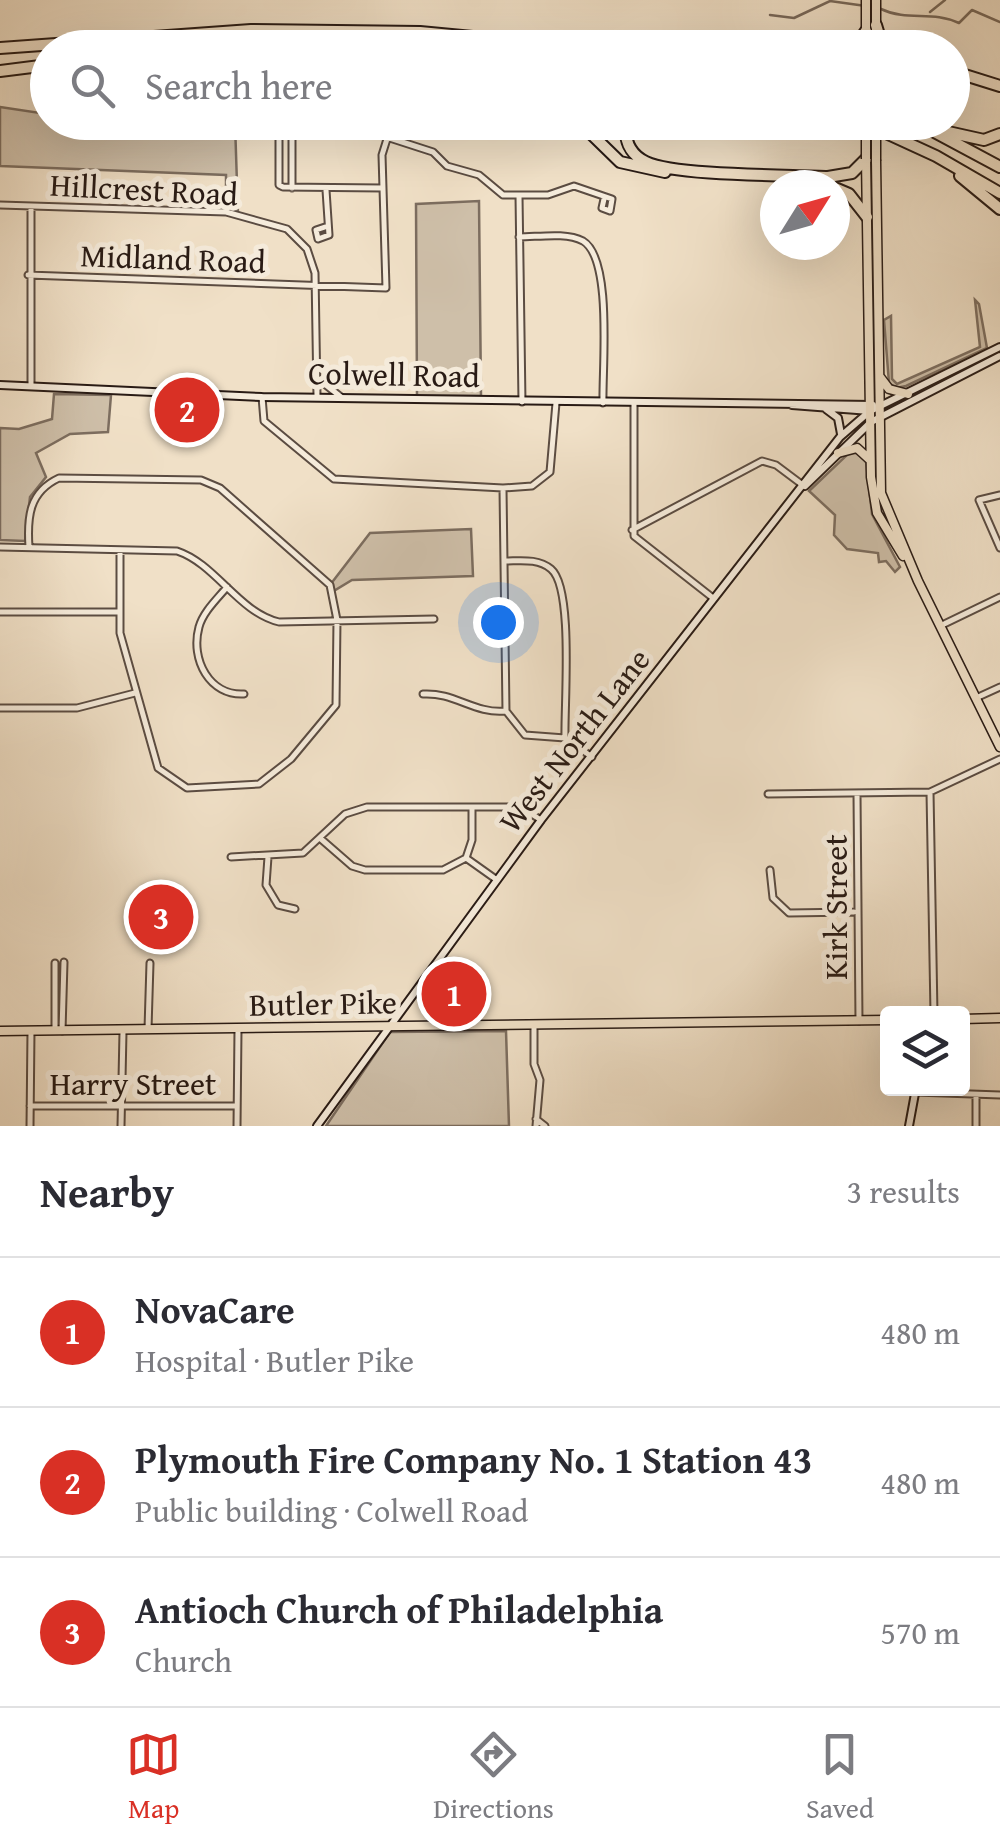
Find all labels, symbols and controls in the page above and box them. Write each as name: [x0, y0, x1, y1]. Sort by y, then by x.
search box: [30, 30, 970, 140]
text: Search here: [145, 57, 333, 113]
icon: search: [65, 58, 120, 113]
street label: Hillcrest Road: [49, 161, 239, 217]
north arrow: [760, 170, 850, 260]
street label: Midland Road: [80, 231, 266, 285]
street label: Colwell Road: [308, 349, 480, 399]
pin: 2: [154, 372, 220, 448]
your location: [473, 597, 524, 648]
street label: West North Lane: [487, 638, 661, 842]
street label: Kirk Street: [812, 834, 859, 980]
pin: 3: [128, 880, 194, 954]
pin: 1: [422, 956, 486, 1032]
street label: Butler Pike: [249, 978, 397, 1028]
map controls: [880, 1006, 970, 1096]
button: layers: [880, 1006, 970, 1096]
street label: Harry Street: [50, 1060, 216, 1107]
text: Nearby: [40, 1161, 174, 1222]
text: 3 results: [847, 1168, 960, 1215]
text: NovaCare: [135, 1281, 295, 1337]
text: 1: [64, 1309, 81, 1356]
text: 480 m: [881, 1309, 960, 1356]
text: Hospital · Butler Pike: [135, 1337, 414, 1384]
text: Plymouth Fire Company No. 1 Station 43: [135, 1431, 812, 1487]
text: 2: [64, 1459, 81, 1506]
text: 480 m: [881, 1459, 960, 1506]
text: Public building · Colwell Road: [135, 1487, 528, 1534]
text: Antioch Church of Philadelphia: [135, 1581, 663, 1637]
text: 3: [64, 1609, 81, 1656]
text: 570 m: [881, 1609, 960, 1656]
text: Church: [135, 1637, 232, 1684]
tab: Map: [126, 1727, 181, 1828]
tab: Directions: [433, 1727, 554, 1828]
tab: Saved: [806, 1727, 874, 1828]

